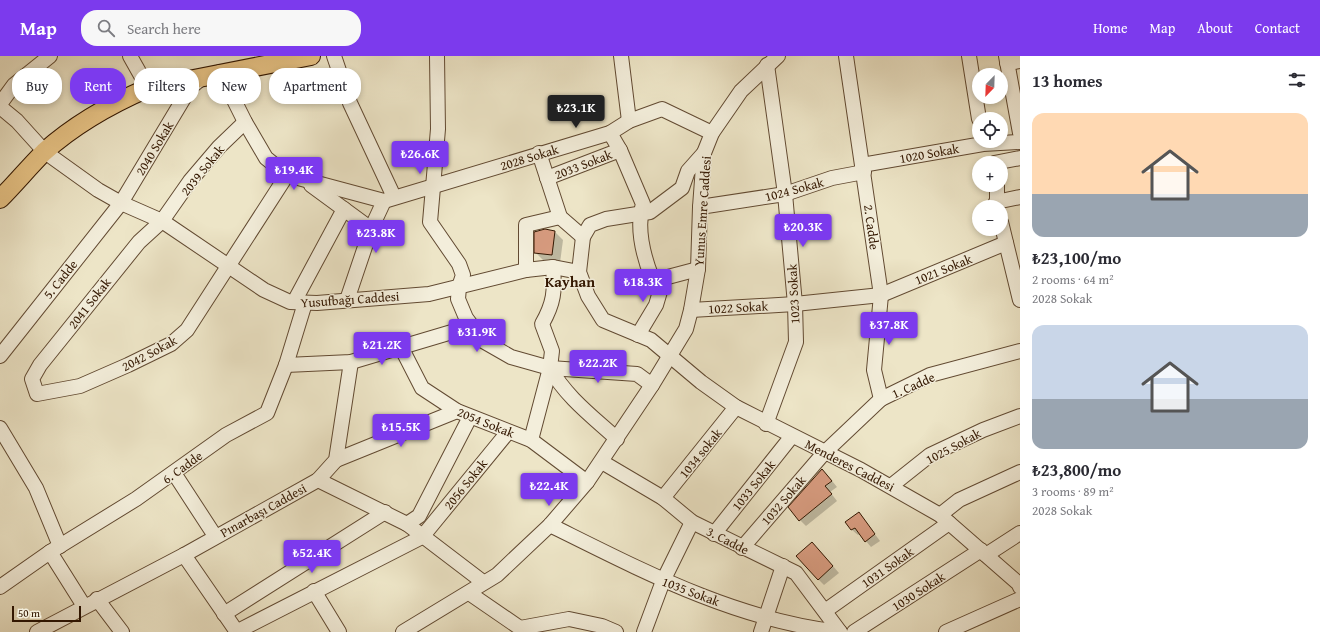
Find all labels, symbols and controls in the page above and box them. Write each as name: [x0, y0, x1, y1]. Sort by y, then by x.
search box: [81, 10, 361, 46]
text: Map: [20, 14, 57, 42]
icon: search: [95, 17, 117, 39]
text: Search here: [127, 18, 201, 39]
text: Home: [1093, 18, 1128, 38]
text: Map: [1150, 18, 1175, 38]
text: About: [1197, 18, 1233, 38]
text: Contact: [1255, 18, 1300, 38]
chip: Buy: [12, 68, 62, 104]
chip: Rent: [70, 68, 126, 104]
chip: Filters: [134, 68, 199, 104]
chip: New: [207, 68, 261, 104]
chip: Apartment: [269, 68, 361, 104]
north arrow: [972, 68, 1008, 104]
map controls: [972, 68, 1008, 236]
text: 13 homes: [1032, 68, 1103, 93]
icon: filters: [1286, 69, 1308, 91]
pin: ₺23.1K: [543, 95, 609, 129]
text: ₺23.1K: [557, 98, 595, 117]
button: locate: [972, 112, 1008, 148]
street label: 2040 Sokak: [131, 117, 178, 179]
street label: 2028 Sokak: [498, 139, 561, 175]
street label: 1020 Sokak: [898, 139, 961, 168]
icon: home: [1134, 139, 1206, 211]
street label: 2039 Sokak: [176, 141, 229, 200]
pin: ₺26.6K: [387, 141, 453, 175]
text: ₺26.6K: [401, 144, 439, 163]
street label: 2033 Sokak: [552, 145, 615, 184]
street label: Yunus Emre Caddesi: [689, 155, 716, 267]
button: +: [972, 156, 1008, 192]
pin: ₺19.4K: [261, 157, 327, 191]
text: ₺19.4K: [275, 160, 313, 179]
street label: 1024 Sokak: [763, 172, 826, 206]
button: −: [972, 200, 1008, 236]
street label: 2. Cadde: [859, 203, 884, 251]
pin: ₺20.3K: [770, 214, 836, 248]
text: ₺20.3K: [784, 217, 822, 236]
pin: ₺23.8K: [343, 220, 409, 254]
text: ₺23.8K: [357, 223, 395, 242]
text: ₺23,100/mo: [1032, 245, 1121, 270]
street label: 1021 Sokak: [912, 249, 975, 290]
street label: 5. Cadde: [39, 256, 82, 303]
street label: 1023 Sokak: [782, 263, 805, 325]
pin: ₺18.3K: [610, 269, 676, 303]
text: 2 rooms · 64 m²: [1032, 270, 1114, 289]
district label: Kayhan: [545, 271, 595, 292]
text: ₺18.3K: [624, 272, 662, 291]
street label: 2041 Sokak: [63, 273, 116, 333]
street label: Yusufbağı Caddesi: [300, 287, 400, 312]
text: 2028 Sokak: [1032, 289, 1092, 308]
street label: 1022 Sokak: [707, 296, 769, 319]
pin: ₺37.8K: [856, 312, 922, 346]
text: ₺37.8K: [870, 315, 908, 334]
pin: ₺31.9K: [444, 319, 510, 353]
text: ₺31.9K: [458, 322, 496, 341]
street label: 2042 Sokak: [118, 331, 181, 376]
pin: ₺21.2K: [349, 332, 415, 366]
text: ₺21.2K: [363, 335, 401, 354]
pin: ₺22.2K: [565, 350, 631, 384]
icon: home: [1134, 351, 1206, 423]
text: ₺22.2K: [579, 353, 617, 372]
street label: 1. Cadde: [889, 368, 938, 403]
street label: 2054 Sokak: [454, 402, 518, 443]
pin: ₺15.5K: [368, 414, 434, 448]
text: ₺15.5K: [382, 417, 420, 436]
street label: 1034 sokak: [674, 424, 727, 482]
street label: 1025 Sokak: [922, 424, 985, 469]
street label: Menderes Caddesi: [802, 435, 898, 496]
street label: 6. Cadde: [158, 446, 206, 488]
street label: 2056 Sokak: [439, 455, 492, 514]
street label: 1033 Sokak: [727, 456, 780, 515]
text: ₺23,800/mo: [1032, 457, 1121, 482]
street label: 1032 Sokak: [756, 471, 811, 529]
pin: ₺22.4K: [516, 473, 582, 507]
text: ₺22.4K: [530, 476, 568, 495]
street label: Pınarbaşı Caddesi: [217, 479, 310, 542]
text: 3 rooms · 89 m²: [1032, 482, 1114, 501]
text: 2028 Sokak: [1032, 501, 1092, 520]
street label: 3. Cadde: [703, 522, 752, 559]
pin: ₺52.4K: [279, 540, 345, 574]
street label: 1031 Sokak: [857, 542, 918, 592]
text: ₺52.4K: [293, 543, 331, 562]
street label: 1030 Sokak: [888, 567, 949, 616]
street label: 1035 Sokak: [659, 572, 723, 611]
scale bar: [12, 604, 81, 623]
text: 50 m: [18, 605, 40, 621]

